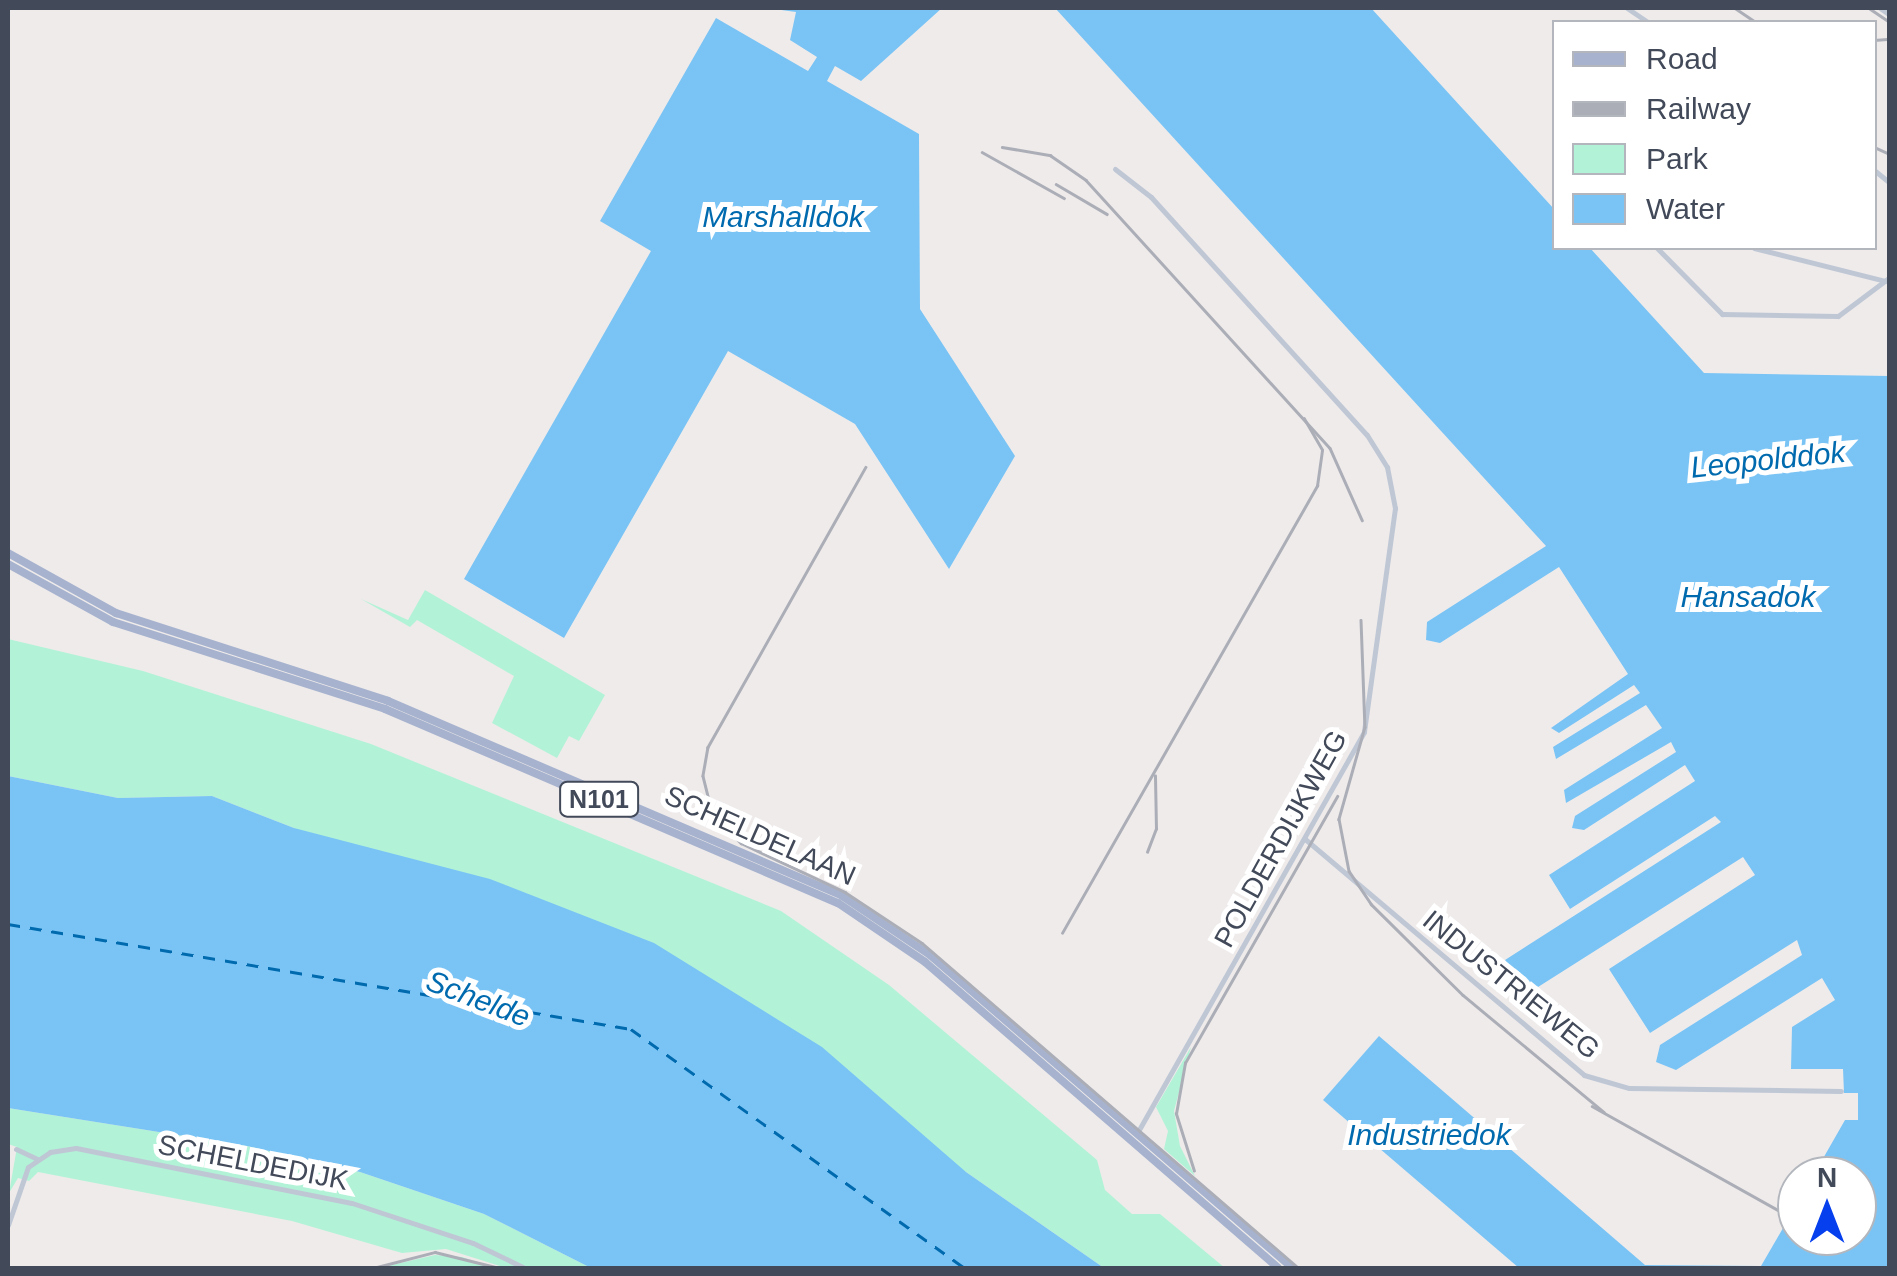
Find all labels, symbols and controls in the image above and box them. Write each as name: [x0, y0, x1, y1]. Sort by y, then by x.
legend: [1552, 20, 1877, 250]
text: Road: [1646, 42, 1718, 75]
text: Railway: [1646, 92, 1751, 125]
text: Park: [1646, 142, 1708, 175]
text: Water: [1646, 192, 1725, 225]
water label: Marshalldok: [702, 199, 864, 235]
water label: Leopolddok: [1689, 434, 1847, 486]
water label: Hansadok: [1680, 579, 1816, 615]
street label: POLDERDIJKWEG: [1207, 725, 1355, 953]
road number: N101: [559, 779, 639, 819]
street label: SCHELDELAAN: [659, 779, 861, 893]
street label: INDUSTRIEWEG: [1416, 903, 1606, 1067]
water label: Schelde: [421, 963, 535, 1035]
water label: Industriedok: [1347, 1117, 1511, 1153]
street label: SCHELDEDIJK: [155, 1128, 351, 1198]
north arrow: [1777, 1156, 1877, 1256]
text: N: [1817, 1162, 1837, 1193]

